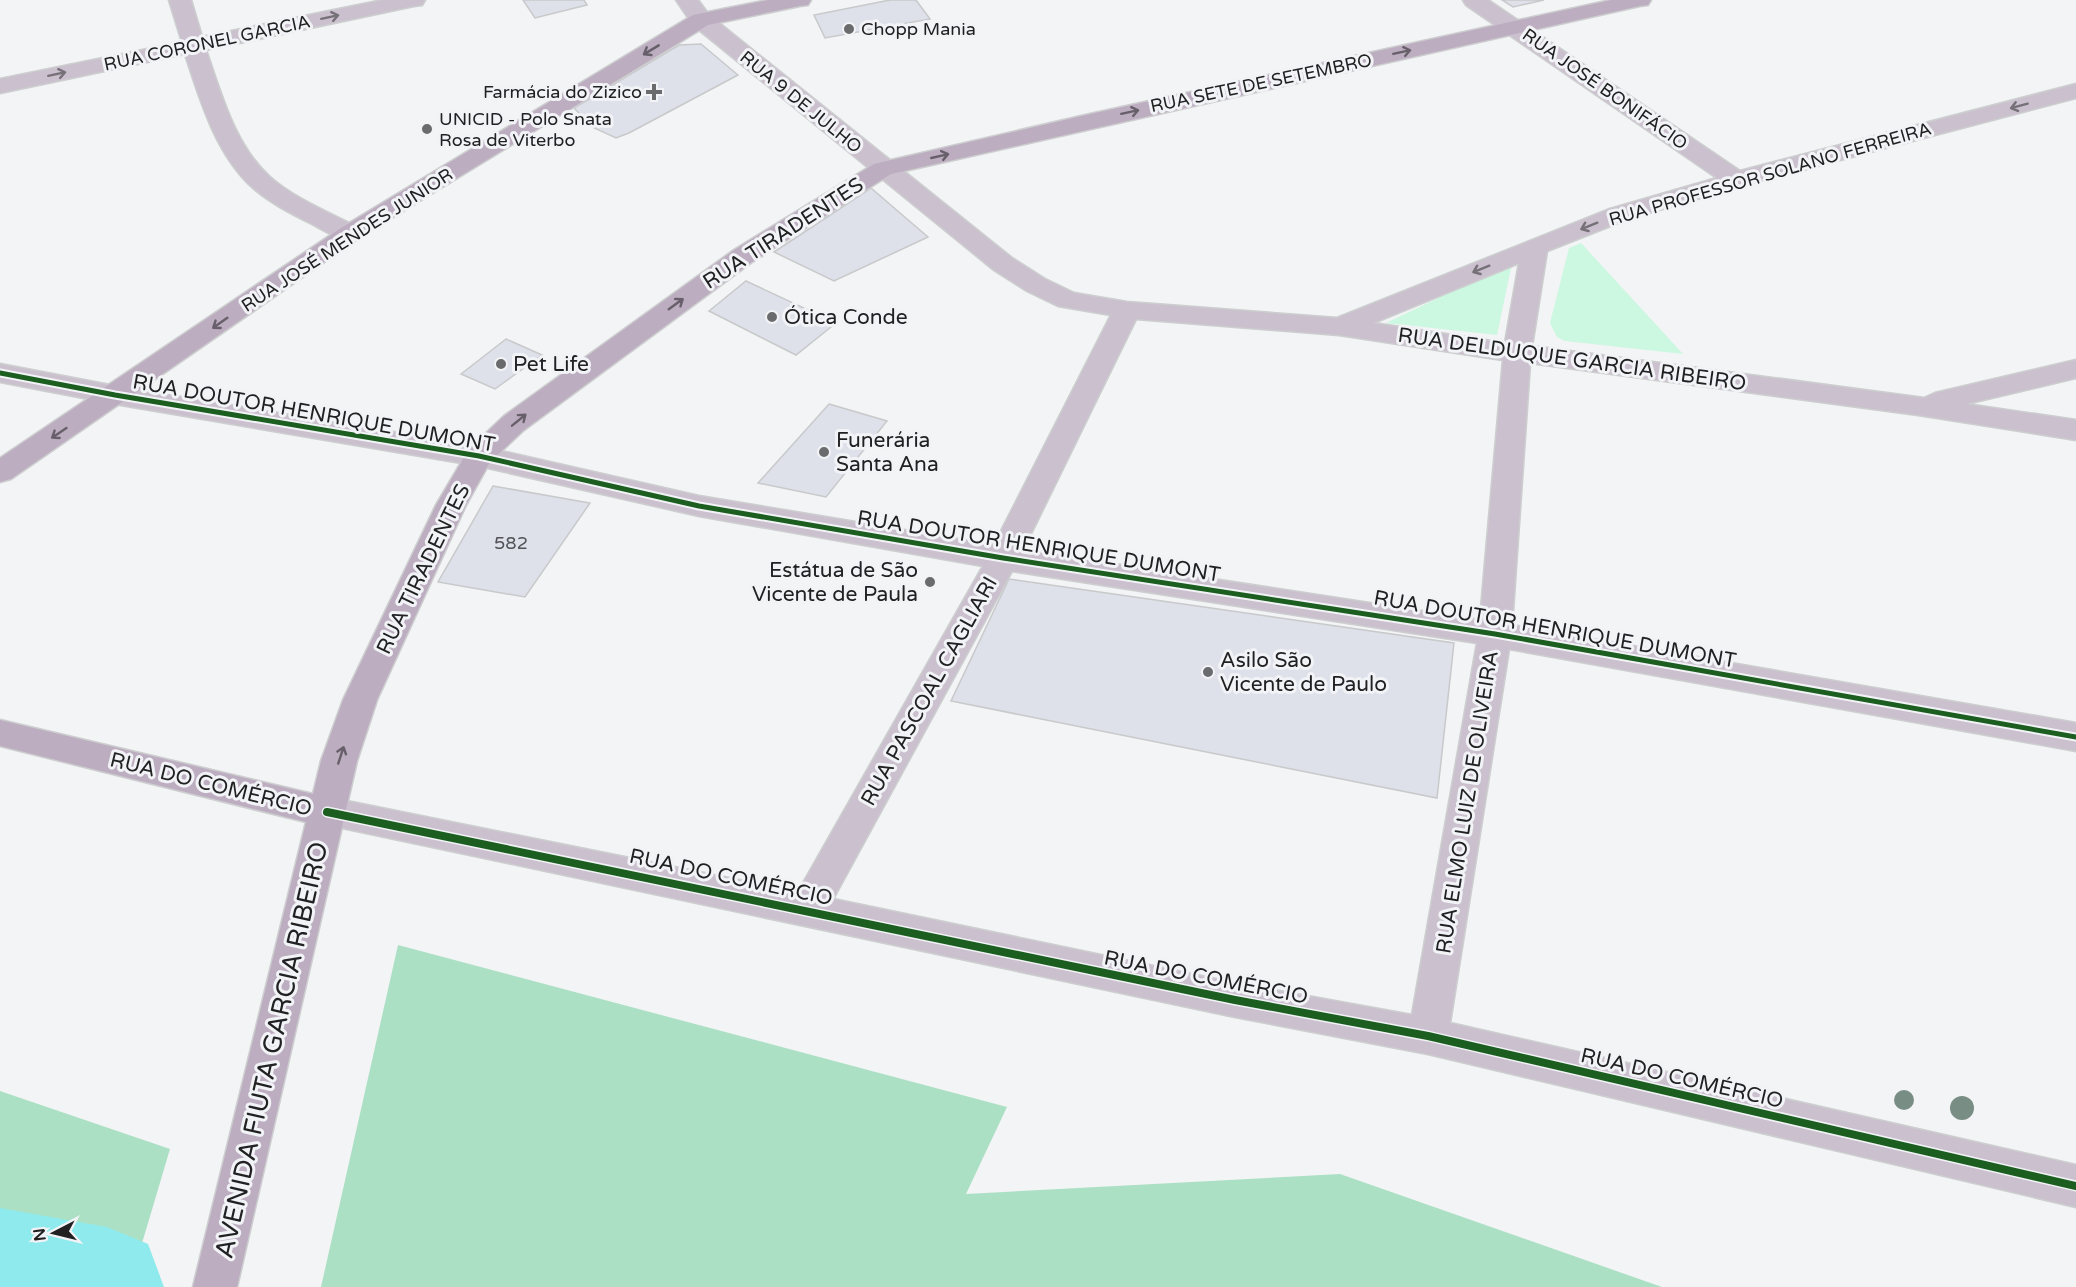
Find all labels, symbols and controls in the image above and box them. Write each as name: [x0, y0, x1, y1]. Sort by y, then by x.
street label: RUA CORONEL GARCIA: [102, 10, 312, 76]
one-way arrow: [320, 11, 340, 22]
place label: Chopp Mania: [861, 18, 976, 40]
marker: Chopp Mania: [842, 22, 856, 36]
street label: RUA JOSÉ BONIFÁCIO: [1518, 24, 1692, 154]
one-way arrow: [643, 45, 660, 57]
street label: RUA 9 DE JULHO: [736, 46, 866, 158]
one-way arrow: [1392, 46, 1412, 57]
street label: RUA SETE DE SETEMBRO: [1148, 49, 1374, 117]
one-way arrow: [47, 68, 67, 79]
place label: Farmácia do Zizico: [483, 81, 642, 103]
marker: Farmácia do Zizico: [647, 85, 661, 99]
one-way arrow: [2010, 101, 2029, 112]
one-way arrow: [1120, 106, 1139, 117]
place label: UNICID - Polo Snata Rosa de Viterbo: [439, 108, 612, 151]
street label: RUA PROFESSOR SOLANO FERREIRA: [1606, 117, 1934, 231]
marker: UNICID - Polo Snata Rosa de Viterbo: [420, 122, 434, 136]
one-way arrow: [930, 150, 949, 161]
street label: RUA JOSÉ MENDES JUNIOR: [237, 163, 457, 317]
street label: RUA TIRADENTES: [698, 172, 868, 295]
one-way arrow: [1580, 221, 1599, 232]
one-way arrow: [1472, 264, 1491, 275]
one-way arrow: [667, 298, 683, 311]
place label: Ótica Conde: [784, 305, 908, 330]
marker: Ótica Conde: [765, 310, 779, 324]
one-way arrow: [213, 317, 229, 329]
street label: RUA DELDUQUE GARCIA RIBEIRO: [1396, 323, 1748, 396]
place label: Pet Life: [513, 352, 589, 377]
marker: Pet Life: [494, 357, 508, 371]
street label: RUA DOUTOR HENRIQUE DUMONT: [131, 369, 497, 458]
one-way arrow: [511, 413, 527, 426]
one-way arrow: [51, 427, 68, 439]
place label: Funerária Santa Ana: [836, 428, 939, 477]
marker: Funerária Santa Ana: [817, 445, 831, 459]
street label: RUA TIRADENTES: [371, 480, 476, 658]
street label: RUA DOUTOR HENRIQUE DUMONT: [855, 505, 1223, 588]
house number: 582: [494, 532, 528, 554]
place label: Estátua de São Vicente de Paula: [752, 558, 918, 607]
street label: RUA PASCOAL CAGLIARI: [856, 572, 1003, 810]
marker: Estátua de São Vicente de Paula: [923, 575, 937, 589]
street label: RUA DOUTOR HENRIQUE DUMONT: [1372, 585, 1738, 674]
place label: Asilo São Vicente de Paulo: [1220, 648, 1387, 697]
street label: RUA ELMO LUIZ DE OLIVEIRA: [1431, 649, 1504, 955]
marker: Asilo São Vicente de Paulo: [1201, 665, 1215, 679]
one-way arrow: [336, 746, 347, 765]
street label: RUA DO COMÉRCIO: [107, 747, 315, 822]
street label: AVENIDA FIUTA GARCIA RIBEIRO: [208, 839, 335, 1261]
street label: RUA DO COMÉRCIO: [627, 844, 835, 911]
street label: RUA DO COMÉRCIO: [1102, 945, 1310, 1010]
street label: RUA DO COMÉRCIO: [1578, 1043, 1786, 1114]
north arrow: [24, 1203, 84, 1263]
text: N: [29, 1227, 51, 1242]

